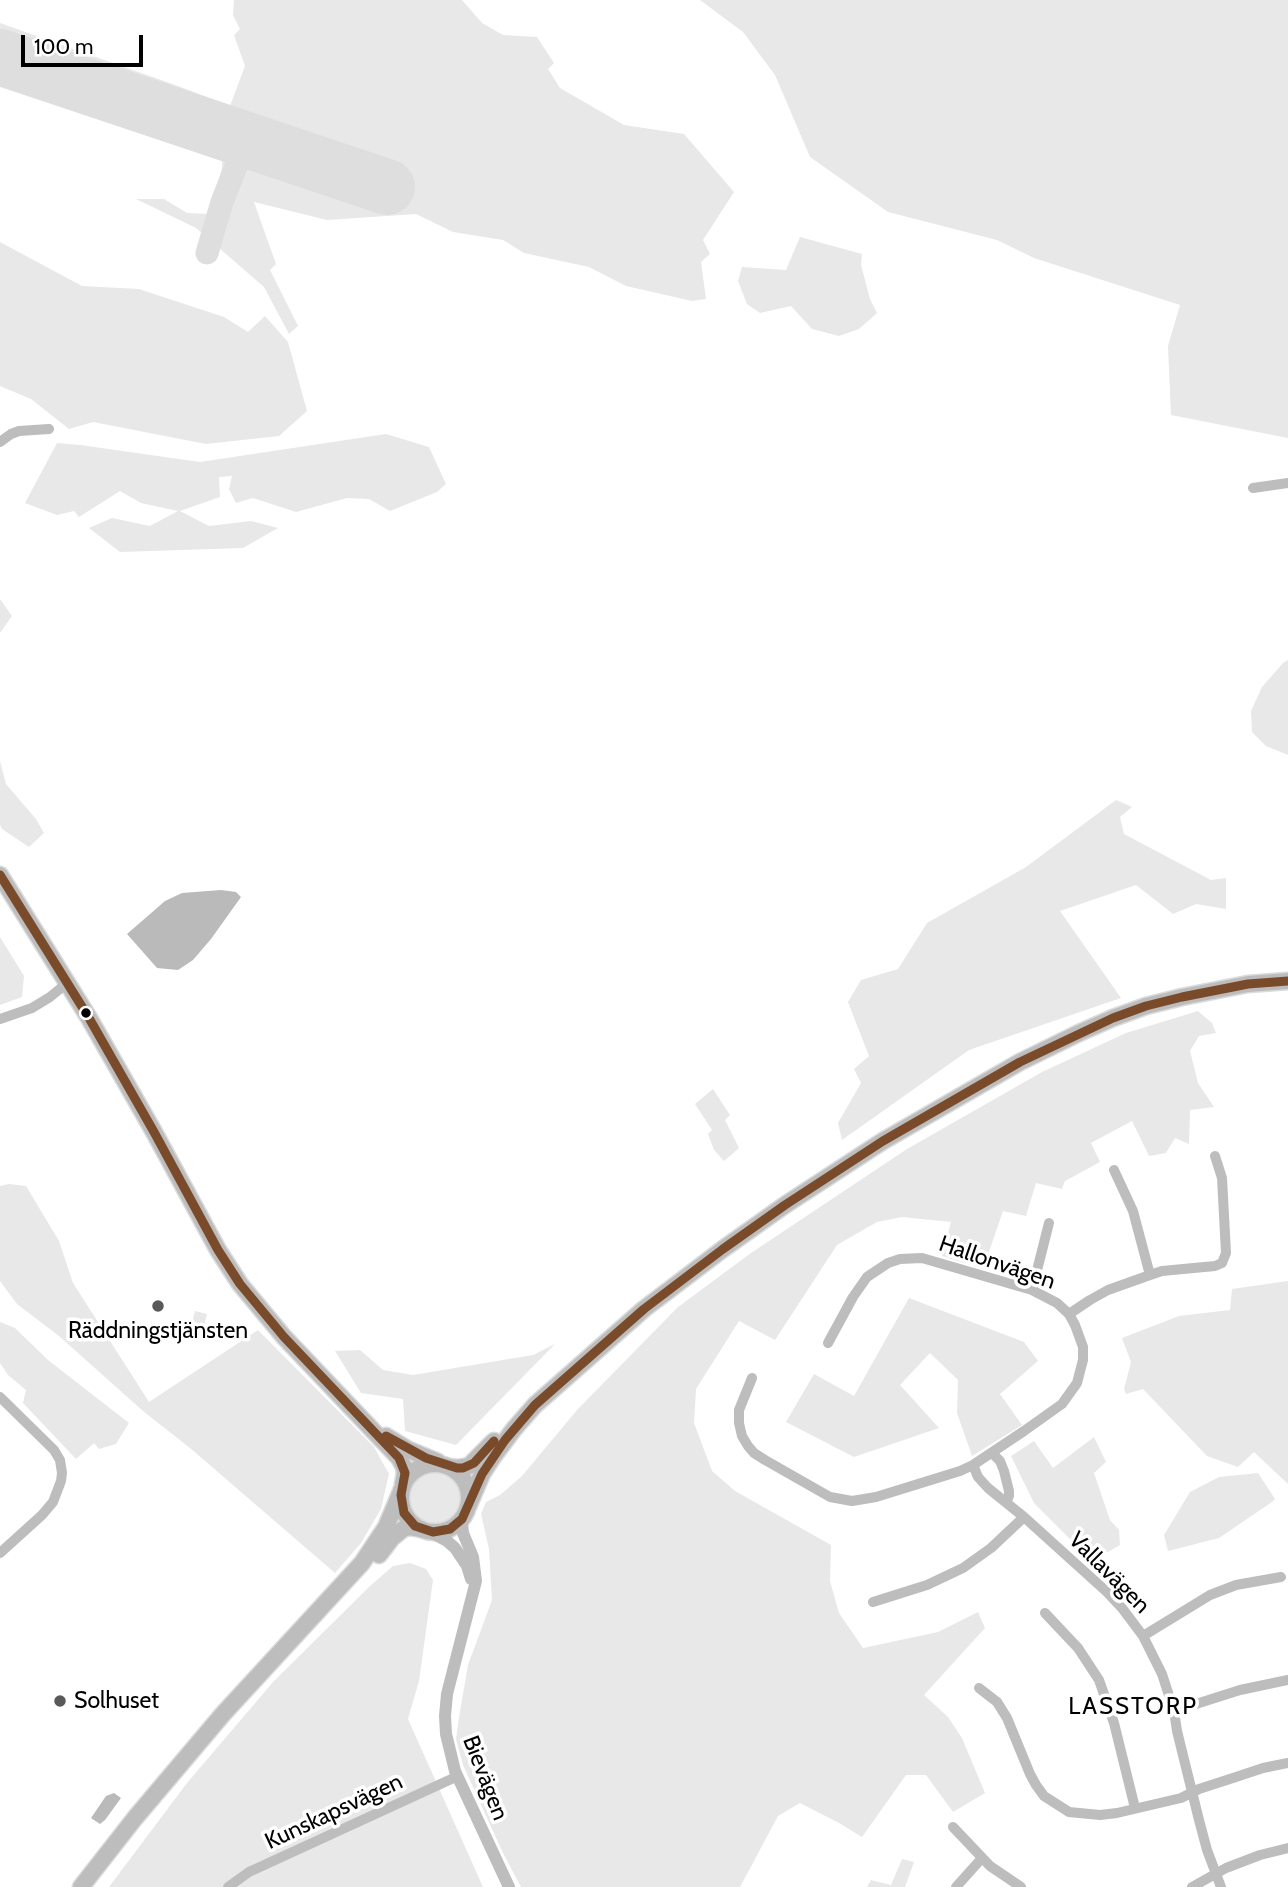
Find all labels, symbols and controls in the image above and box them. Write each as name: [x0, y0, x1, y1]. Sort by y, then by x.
scale bar: [24, 21, 147, 65]
text: 100 m: [34, 34, 93, 59]
unlabelled marker: [79, 1006, 93, 1020]
street label: Hallonvägen: [935, 1230, 1059, 1296]
marker: Räddningstjänsten: [150, 1298, 166, 1314]
place label: Räddningstjänsten: [68, 1317, 248, 1345]
street label: Vallavägen: [1062, 1526, 1156, 1620]
place label: Solhuset: [74, 1687, 159, 1715]
marker: Solhuset: [52, 1693, 68, 1709]
district label: LASSTORP: [1069, 1693, 1197, 1721]
street label: Bievägen: [456, 1732, 514, 1824]
street label: Kunskapsvägen: [261, 1768, 407, 1856]

